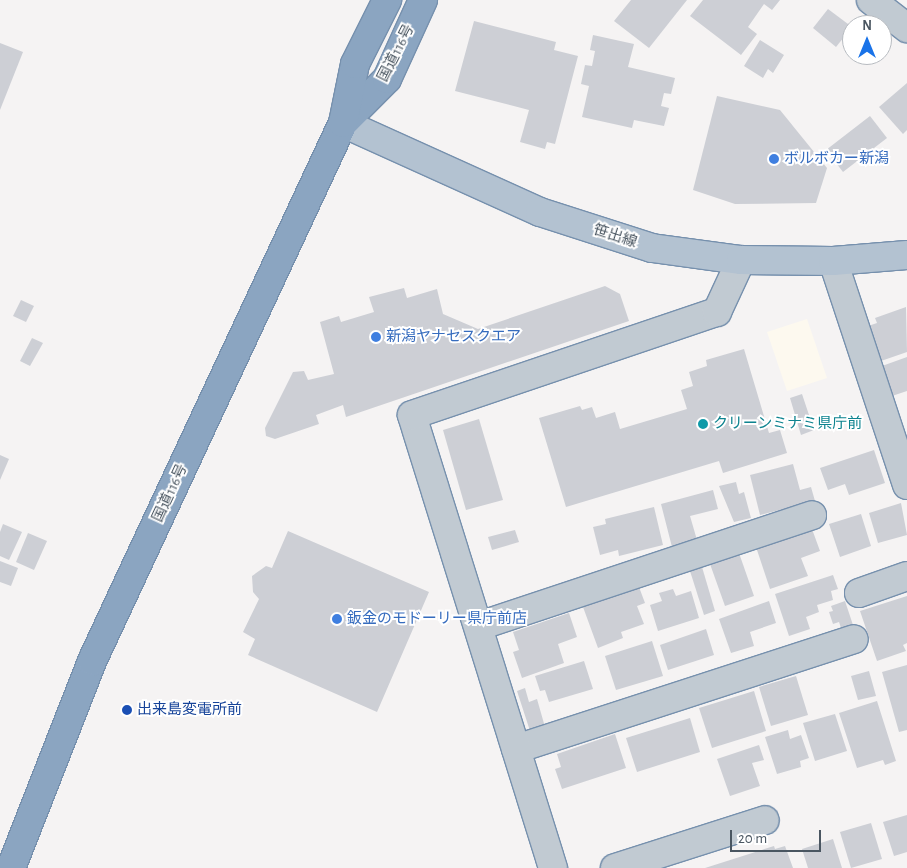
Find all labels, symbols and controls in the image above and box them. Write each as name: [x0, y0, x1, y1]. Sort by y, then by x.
north arrow: [842, 15, 892, 65]
text: N: [862, 19, 872, 33]
street label: 国道116号: [374, 21, 418, 85]
place label: ボルボカー新潟: [784, 150, 889, 168]
marker: ボルボカー新潟: [768, 153, 780, 165]
street label: 笹出線: [591, 220, 639, 252]
place label: 新潟ヤナセスクエア: [386, 328, 521, 346]
marker: 新潟ヤナセスクエア: [370, 331, 382, 343]
place label: クリーンミナミ県庁前: [713, 415, 863, 433]
marker: クリーンミナミ県庁前: [697, 418, 709, 430]
street label: 国道116号: [149, 461, 191, 525]
place label: 鈑金のモドーリー県庁前店: [347, 610, 527, 628]
marker: 鈑金のモドーリー県庁前店: [331, 613, 343, 625]
place label: 出来島変電所前: [137, 701, 242, 719]
marker: 出来島変電所前: [121, 704, 133, 716]
scale bar: [732, 820, 823, 852]
text: 20 m: [738, 831, 767, 846]

